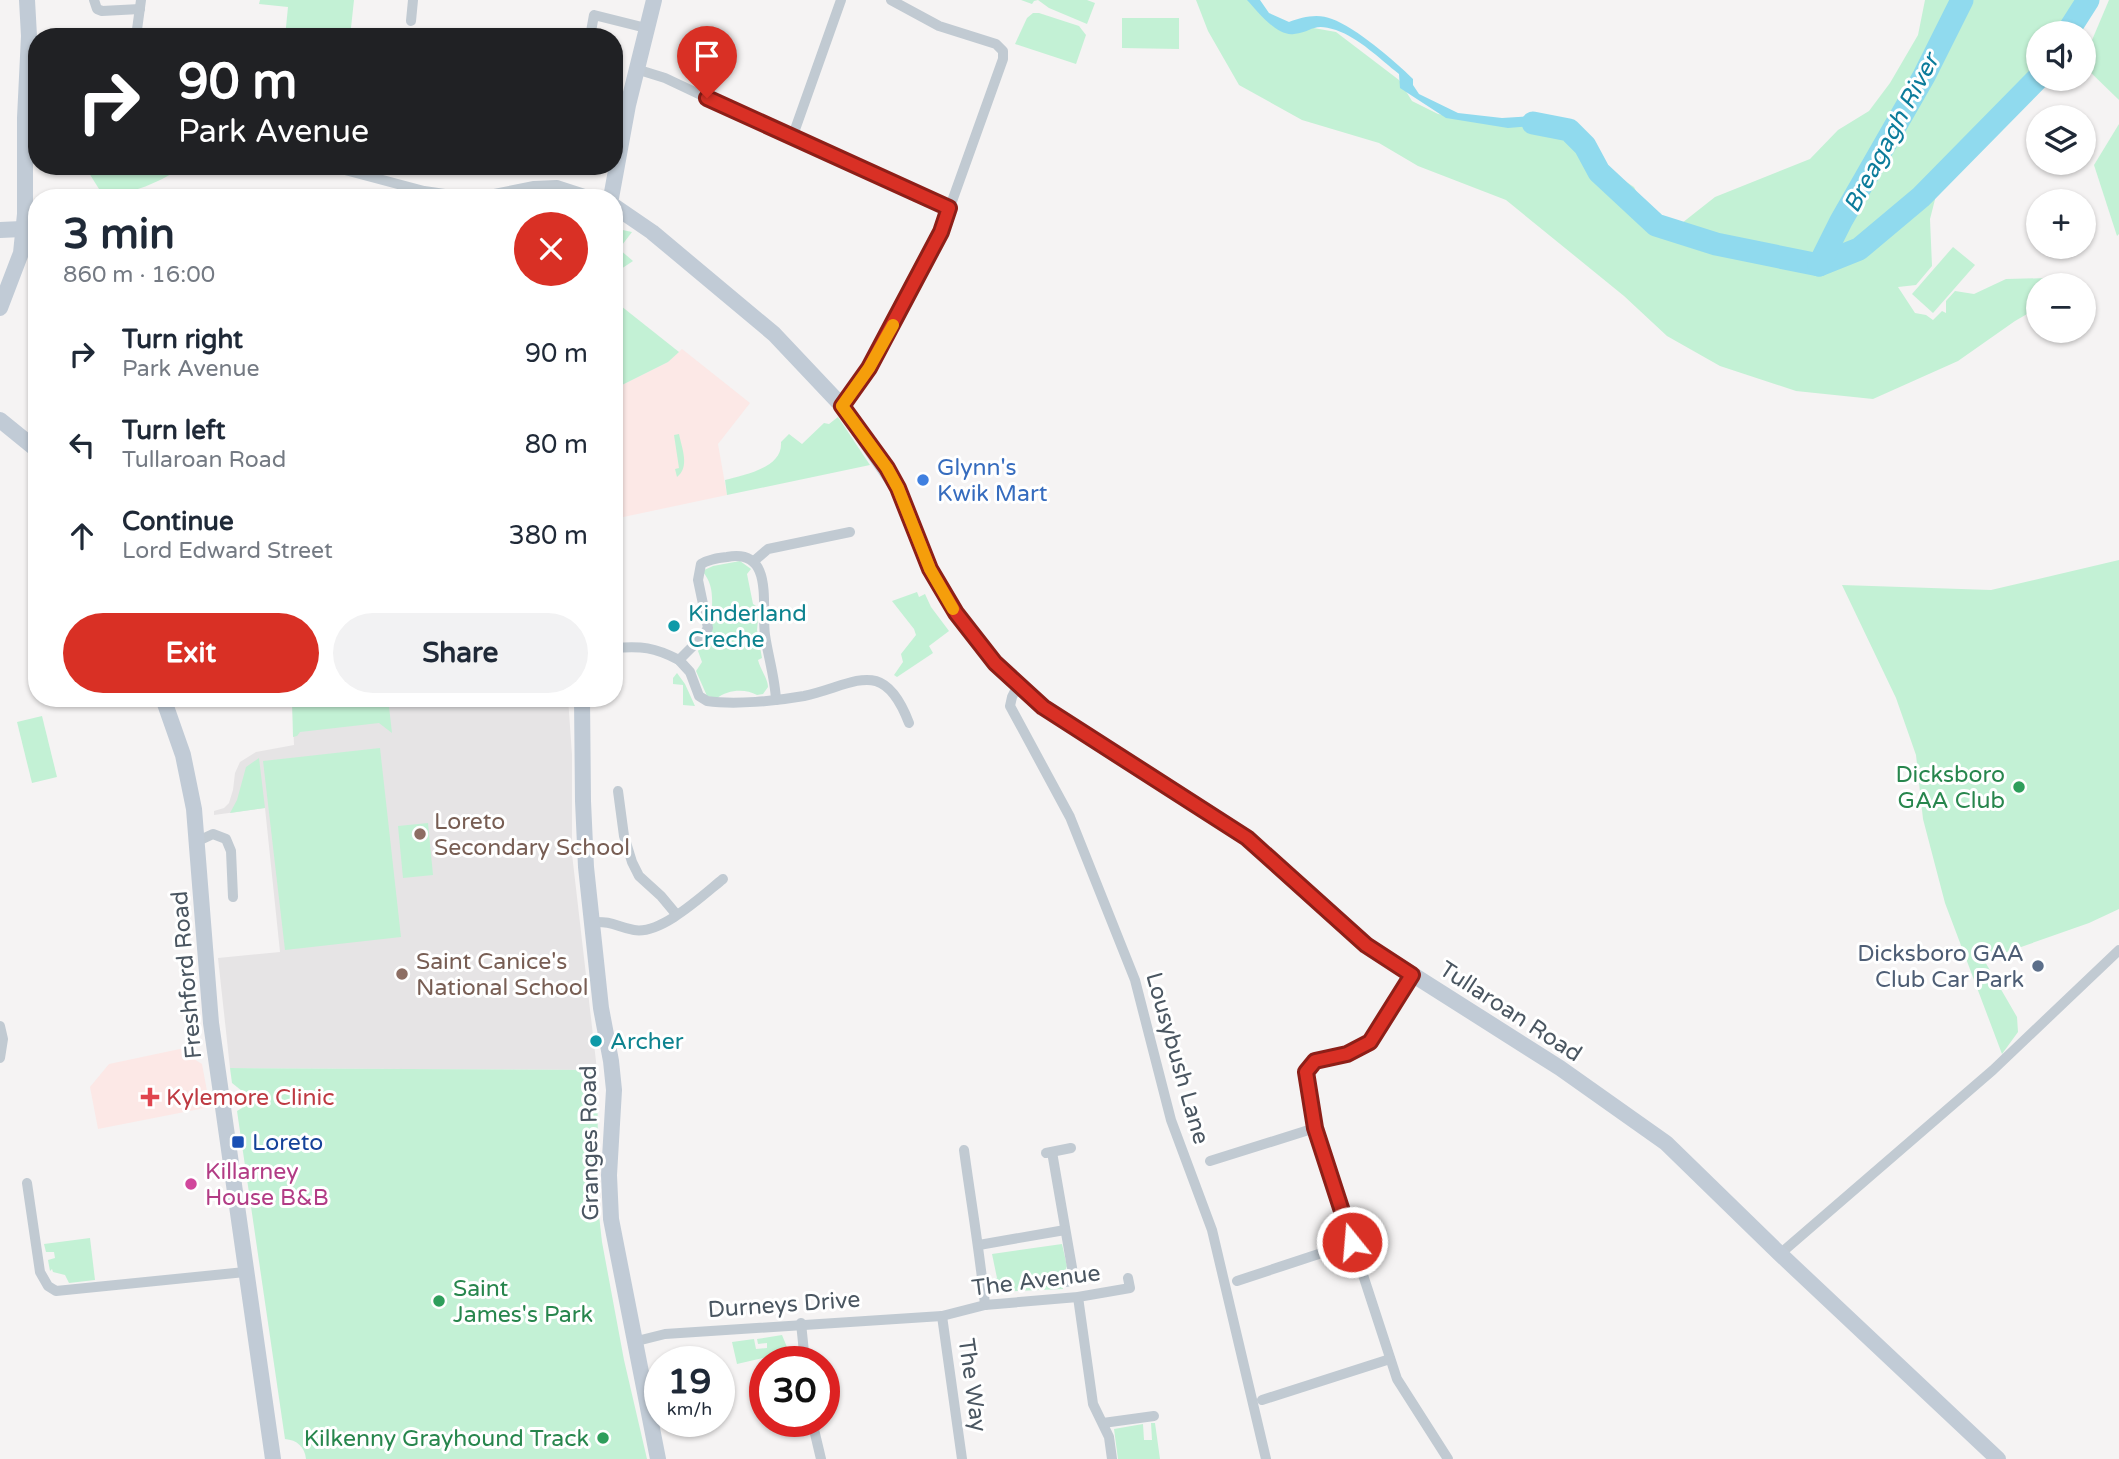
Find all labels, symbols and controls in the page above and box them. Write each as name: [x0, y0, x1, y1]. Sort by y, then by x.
map controls: [2026, 21, 2096, 343]
button: sound: [2026, 21, 2096, 91]
pin: [677, 26, 737, 98]
icon: arrive: [688, 37, 726, 75]
water label: Breagagh River: [1837, 47, 1947, 217]
text: 90 m: [178, 53, 297, 112]
icon: right: [63, 56, 154, 147]
button: layers: [2026, 105, 2096, 175]
text: Park Avenue: [178, 113, 369, 151]
button: +: [2026, 189, 2096, 259]
text: 3 min: [63, 209, 175, 260]
button: close: [514, 212, 588, 286]
text: 860 m · 16:00: [63, 261, 215, 289]
button: −: [2026, 273, 2096, 343]
text: Turn right: [122, 324, 243, 355]
icon: right: [63, 335, 101, 373]
text: 90 m: [525, 338, 588, 369]
text: Park Avenue: [122, 355, 259, 383]
text: Turn left: [122, 415, 225, 446]
icon: left: [63, 426, 101, 464]
text: 80 m: [525, 429, 588, 460]
text: Tullaroan Road: [122, 446, 286, 474]
place label: Glynn's Kwik Mart: [937, 454, 1048, 508]
marker: Glynn's Kwik Mart: [915, 472, 931, 488]
text: Continue: [122, 506, 234, 537]
icon: ahead: [63, 517, 101, 555]
text: 380 m: [508, 520, 588, 551]
text: Lord Edward Street: [122, 537, 333, 565]
place label: Kinderland Creche: [688, 600, 807, 654]
button: Exit: [63, 613, 319, 693]
button: Share: [333, 613, 588, 693]
marker: Kinderland Creche: [666, 618, 682, 634]
place label: Dicksboro GAA Club: [1896, 761, 2005, 815]
marker: Dicksboro GAA Club: [2011, 779, 2027, 795]
place label: Loreto Secondary School: [434, 808, 630, 862]
marker: Loreto Secondary School: [412, 826, 428, 842]
street label: Freshford Road: [166, 890, 208, 1060]
place label: Dicksboro GAA Club Car Park: [1857, 940, 2024, 994]
place label: Saint Canice's National School: [416, 948, 588, 1002]
street label: Tullaroan Road: [1434, 955, 1587, 1068]
marker: Dicksboro GAA Club Car Park: [2030, 958, 2046, 974]
marker: Saint Canice's National School: [394, 966, 410, 982]
street label: Lousybush Lane: [1139, 969, 1215, 1147]
place label: Archer: [610, 1028, 684, 1056]
marker: Archer: [588, 1033, 604, 1049]
street label: Granges Road: [575, 1065, 605, 1221]
place label: Kylemore Clinic: [166, 1084, 335, 1112]
marker: Kylemore Clinic: [140, 1087, 160, 1107]
place label: Loreto: [252, 1129, 323, 1157]
marker: Loreto: [230, 1134, 246, 1150]
place label: Killarney House B&B: [205, 1158, 329, 1212]
marker: Killarney House B&B: [183, 1176, 199, 1192]
position arrow: [1315, 1205, 1389, 1279]
street label: The Avenue: [970, 1259, 1102, 1303]
place label: Saint James's Park: [453, 1275, 593, 1329]
street label: Durneys Drive: [707, 1286, 861, 1324]
marker: Saint James's Park: [431, 1293, 447, 1309]
street label: The Way: [952, 1337, 992, 1434]
speed limit sign: 30: [749, 1346, 840, 1437]
text: 19: [668, 1361, 711, 1403]
text: km/h: [667, 1398, 712, 1420]
place label: Kilkenny Grayhound Track: [304, 1425, 589, 1453]
marker: Kilkenny Grayhound Track: [595, 1430, 611, 1446]

